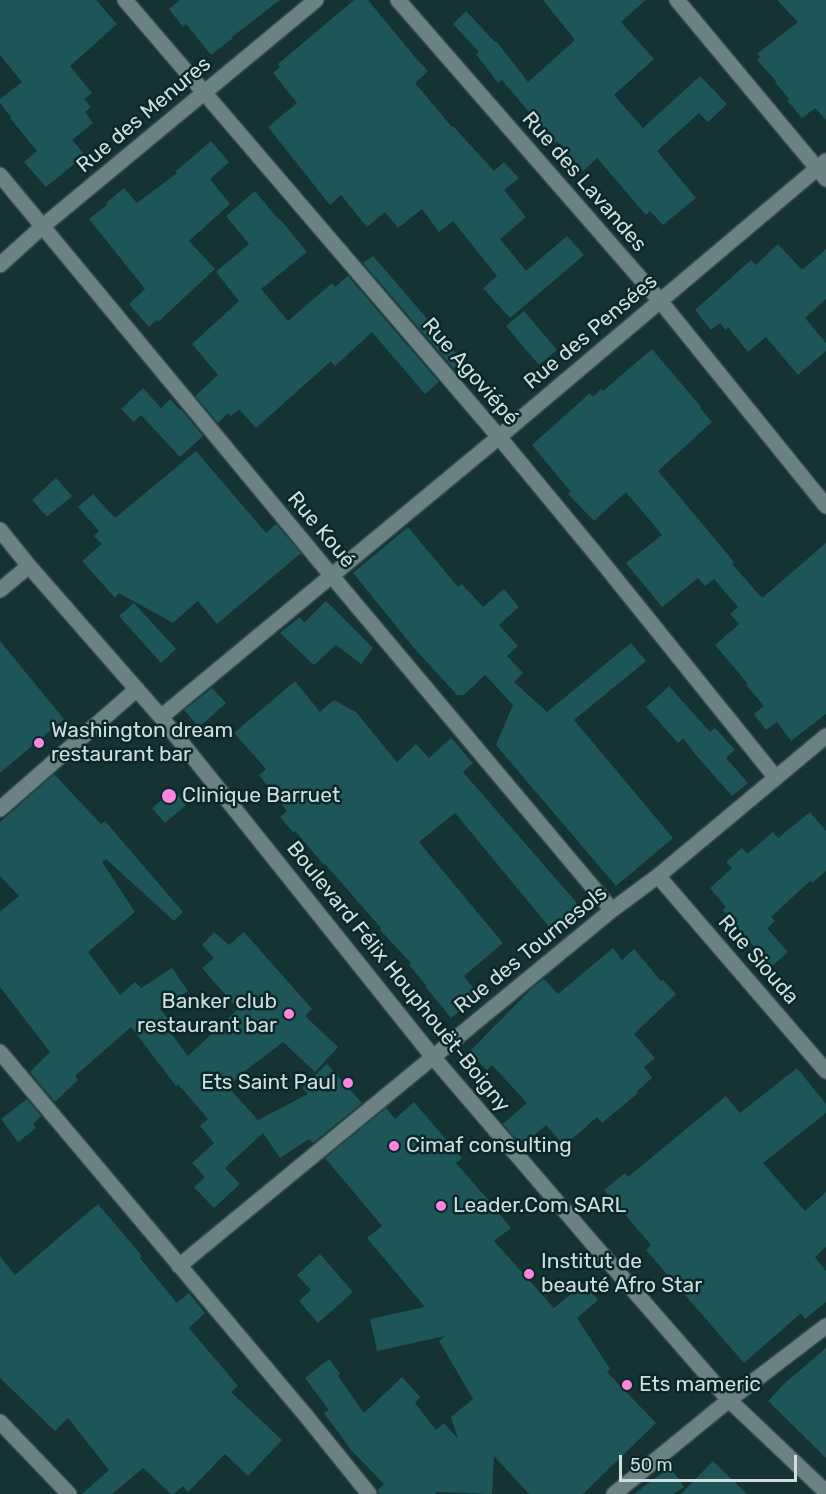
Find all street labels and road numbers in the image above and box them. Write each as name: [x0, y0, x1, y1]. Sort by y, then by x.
street label: Rue des Menures: [72, 52, 216, 178]
street label: Rue des Lavandes: [516, 107, 652, 257]
street label: Rue des Pensées: [519, 269, 663, 395]
street label: Rue Agoviépé: [416, 313, 524, 431]
street label: Rue Koué: [282, 487, 360, 573]
street label: Boulevard Félix Houphouët-Boigny: [281, 837, 515, 1117]
street label: Rue des Tournesols: [450, 881, 612, 1019]
street label: Rue Siouda: [712, 910, 804, 1010]

